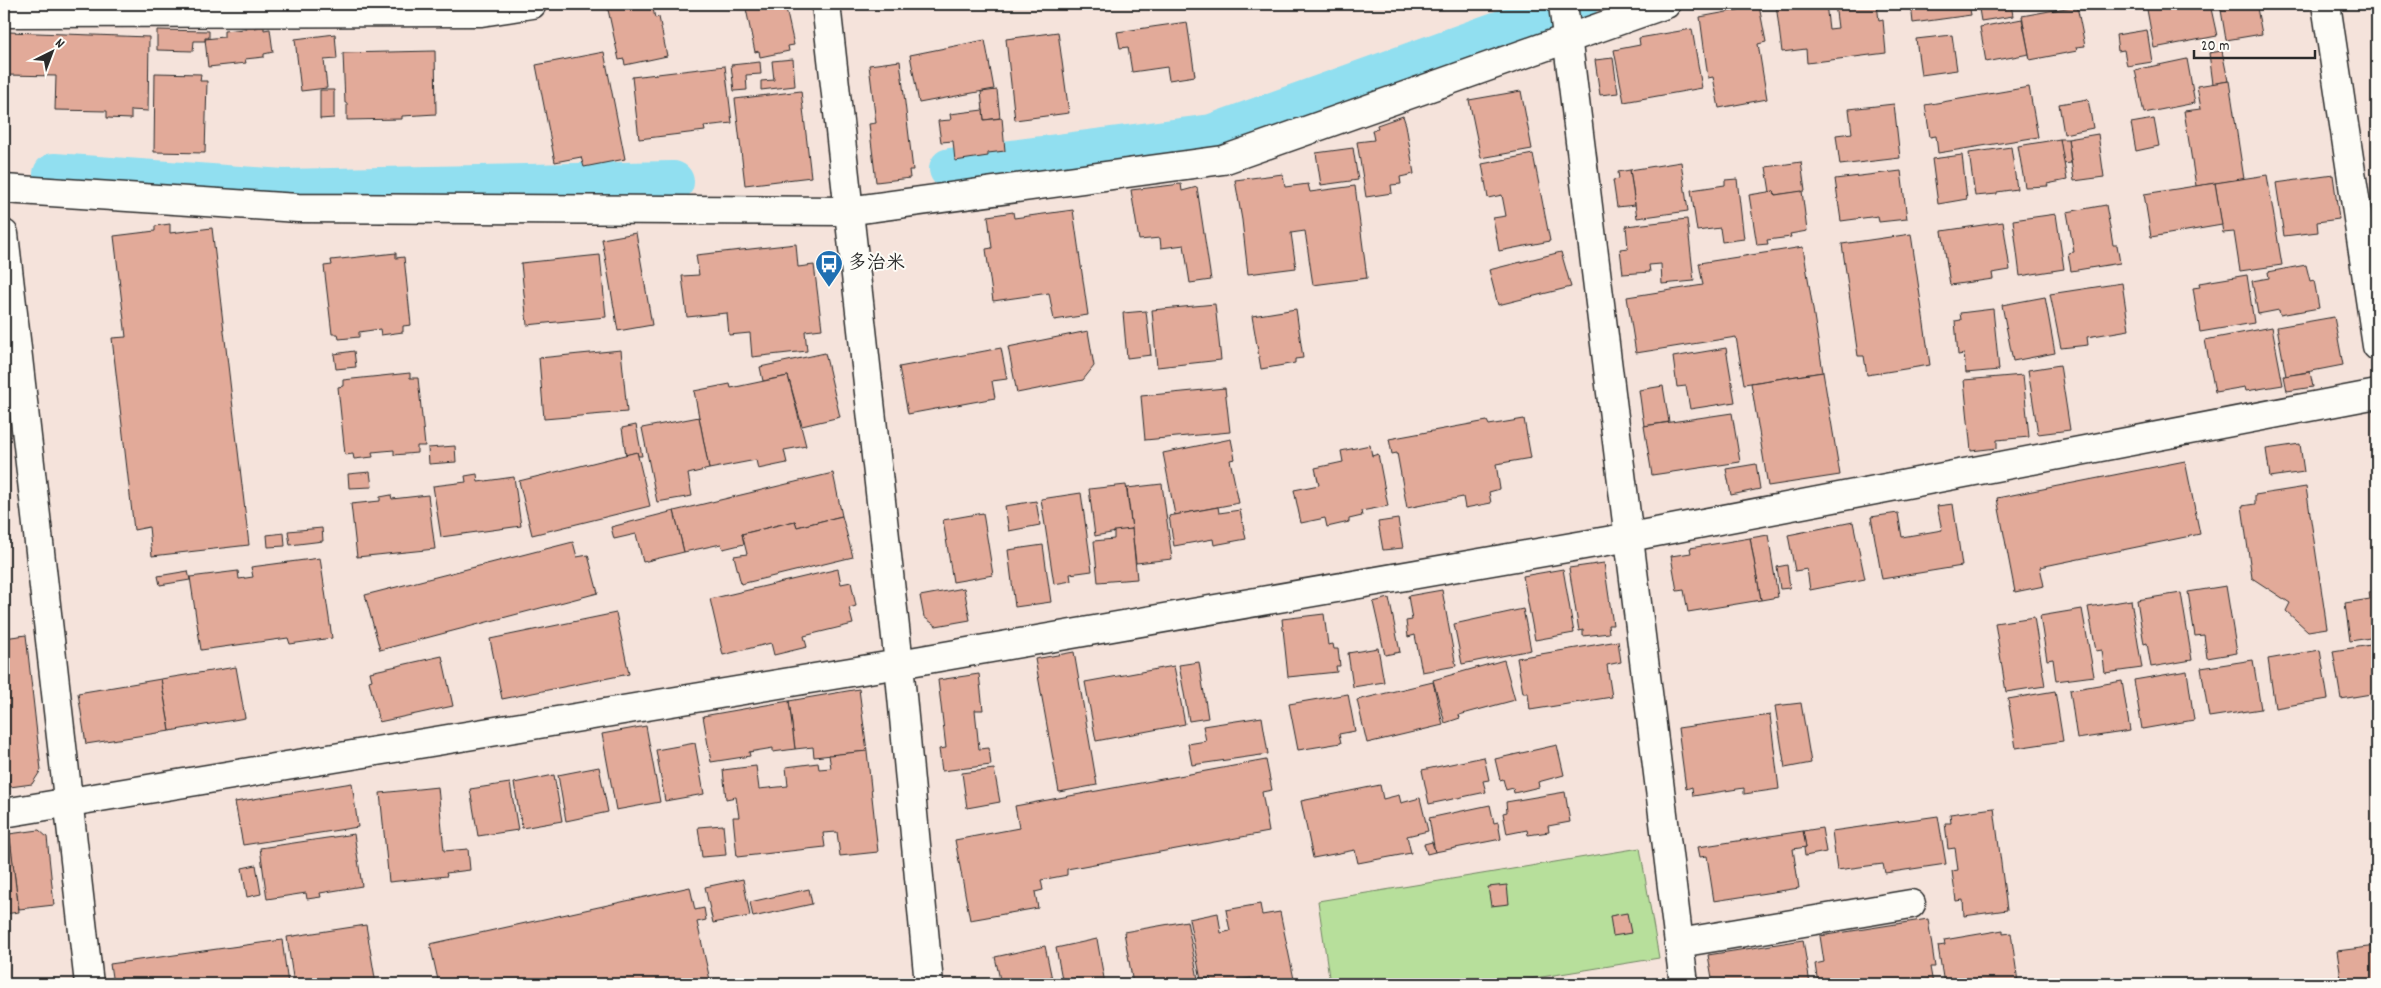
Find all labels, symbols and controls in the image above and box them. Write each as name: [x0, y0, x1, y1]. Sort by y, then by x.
north arrow: [28, 28, 78, 78]
scale bar: [2194, 28, 2315, 60]
text: N: [50, 34, 69, 54]
text: 20 m: [2201, 36, 2229, 58]
bus stop icon: 多治米: [814, 249, 844, 288]
place label: 多治米: [848, 251, 905, 278]

